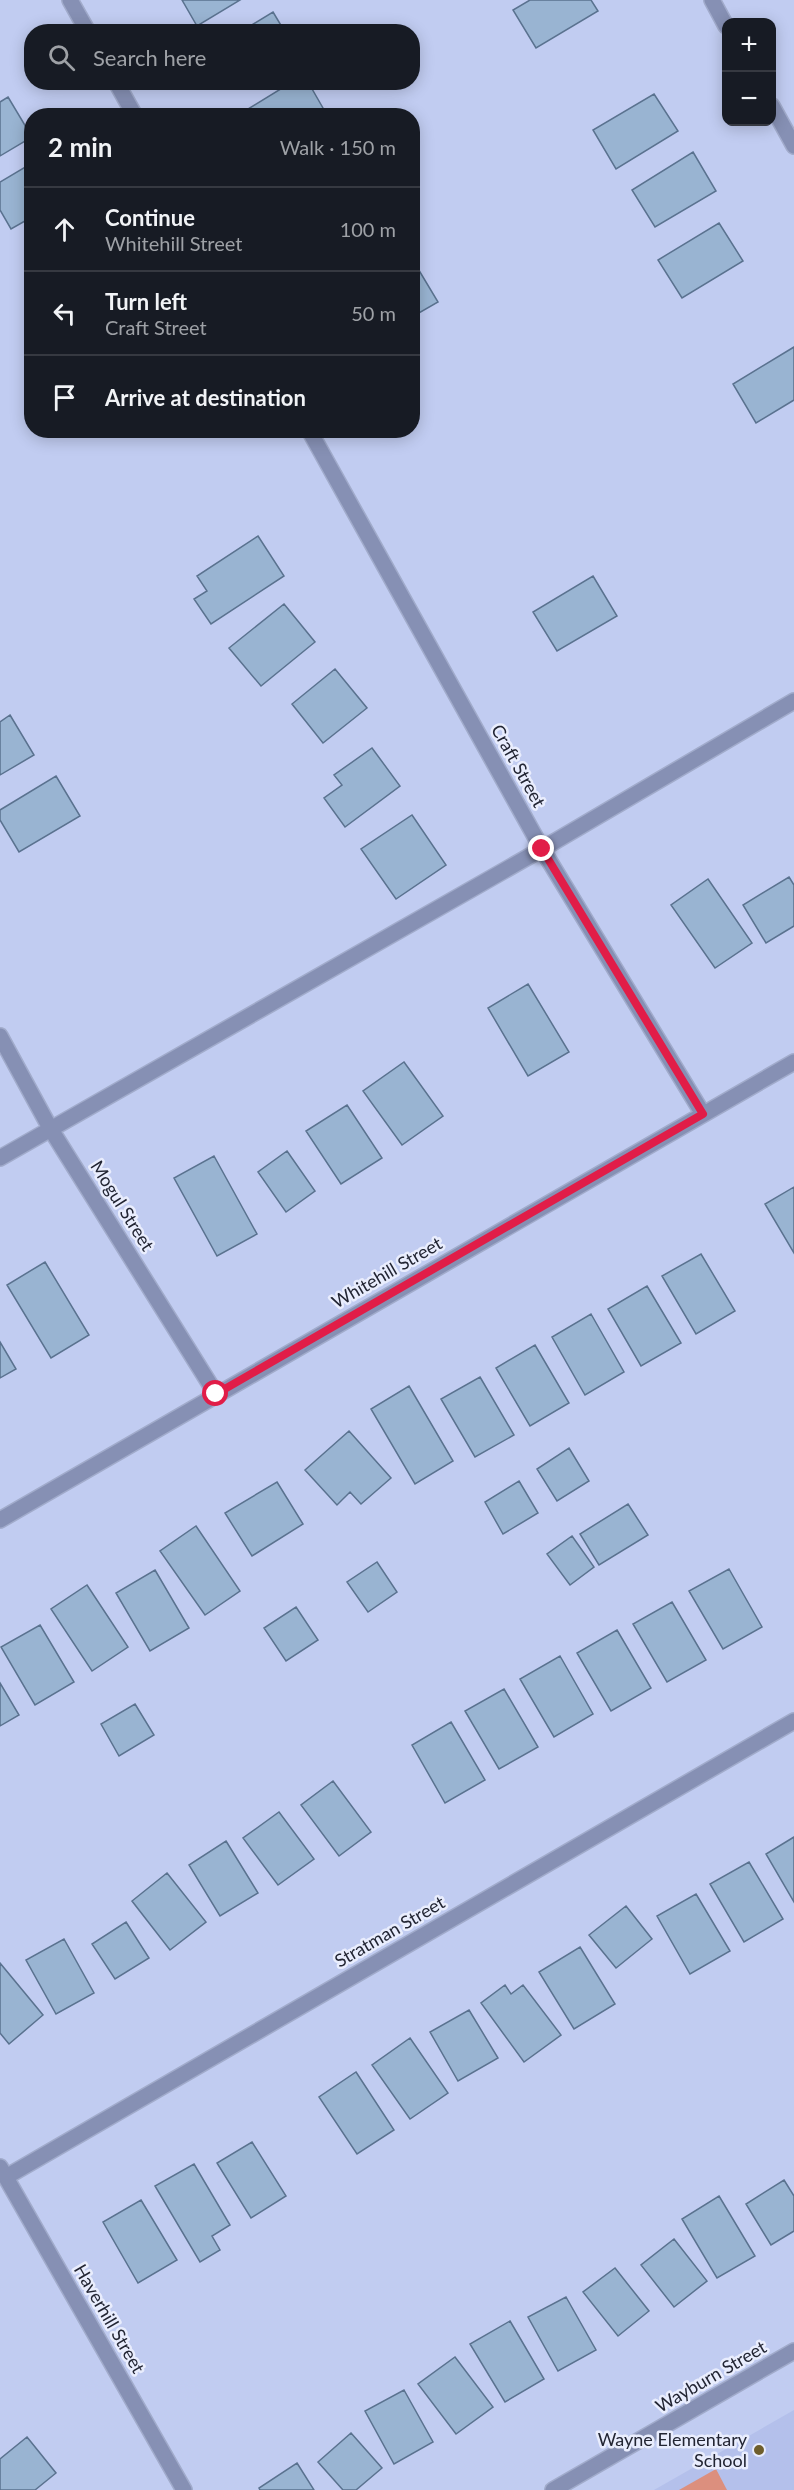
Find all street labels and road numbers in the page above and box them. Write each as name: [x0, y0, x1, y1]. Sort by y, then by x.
street label: Craft Street: [487, 720, 551, 811]
street label: Mogul Street: [86, 1156, 160, 1255]
street label: Whitehill Street: [327, 1231, 446, 1313]
street label: Stratman Street: [331, 1891, 449, 1971]
street label: Haverhill Street: [70, 2260, 150, 2377]
street label: Wayburn Street: [651, 2335, 770, 2417]

